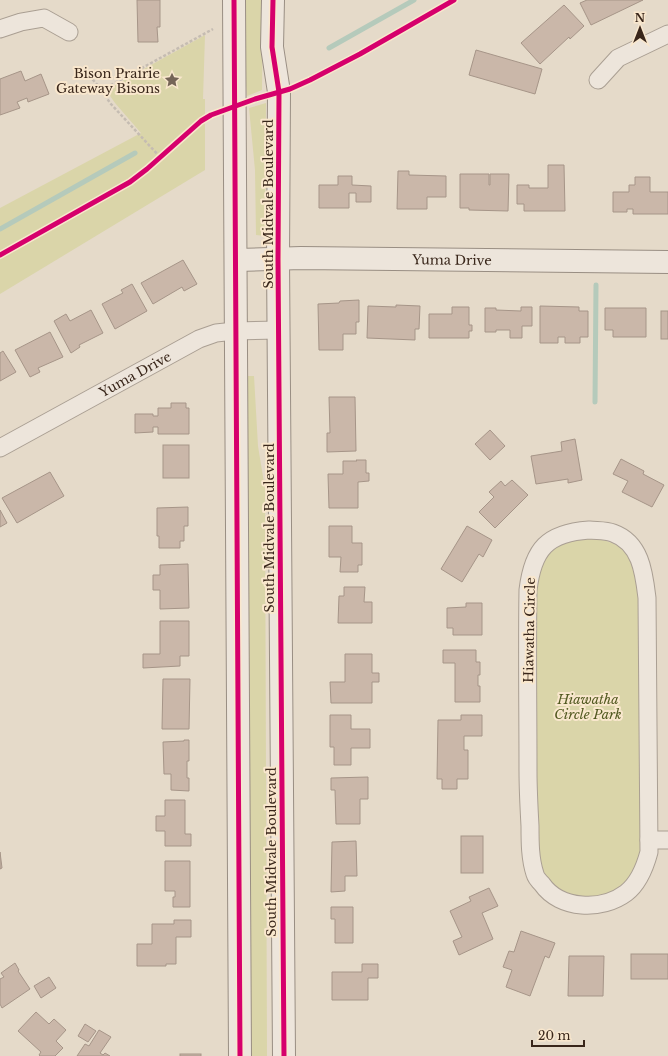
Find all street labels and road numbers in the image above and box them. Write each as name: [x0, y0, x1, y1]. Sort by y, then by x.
street label: South Midvale Boulevard: [260, 119, 277, 289]
street label: Yuma Drive: [411, 251, 492, 269]
street label: Yuma Drive: [95, 348, 174, 401]
street label: South Midvale Boulevard: [261, 443, 278, 613]
street label: Hiawatha Circle: [520, 577, 539, 683]
street label: South Midvale Boulevard: [263, 767, 280, 937]

